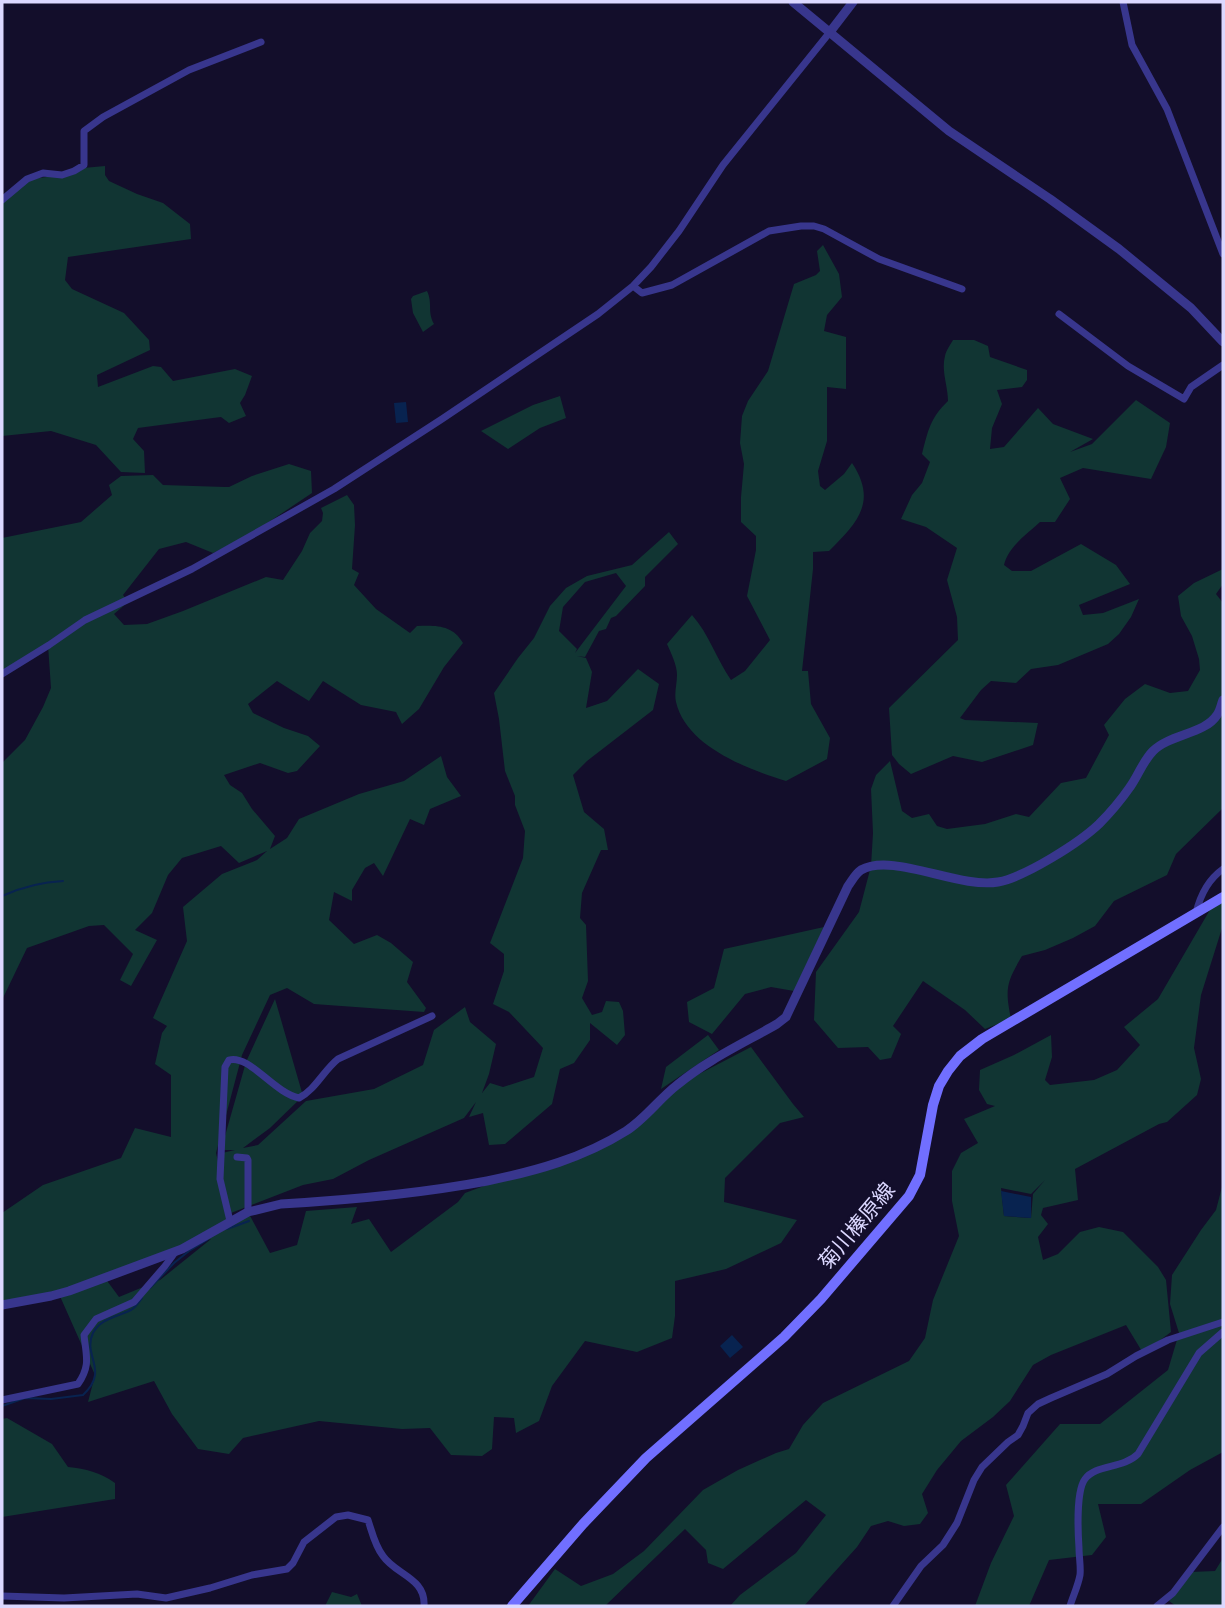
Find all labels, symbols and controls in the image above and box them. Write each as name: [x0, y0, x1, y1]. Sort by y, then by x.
street label: 菊川榛原線: [814, 1178, 900, 1274]

